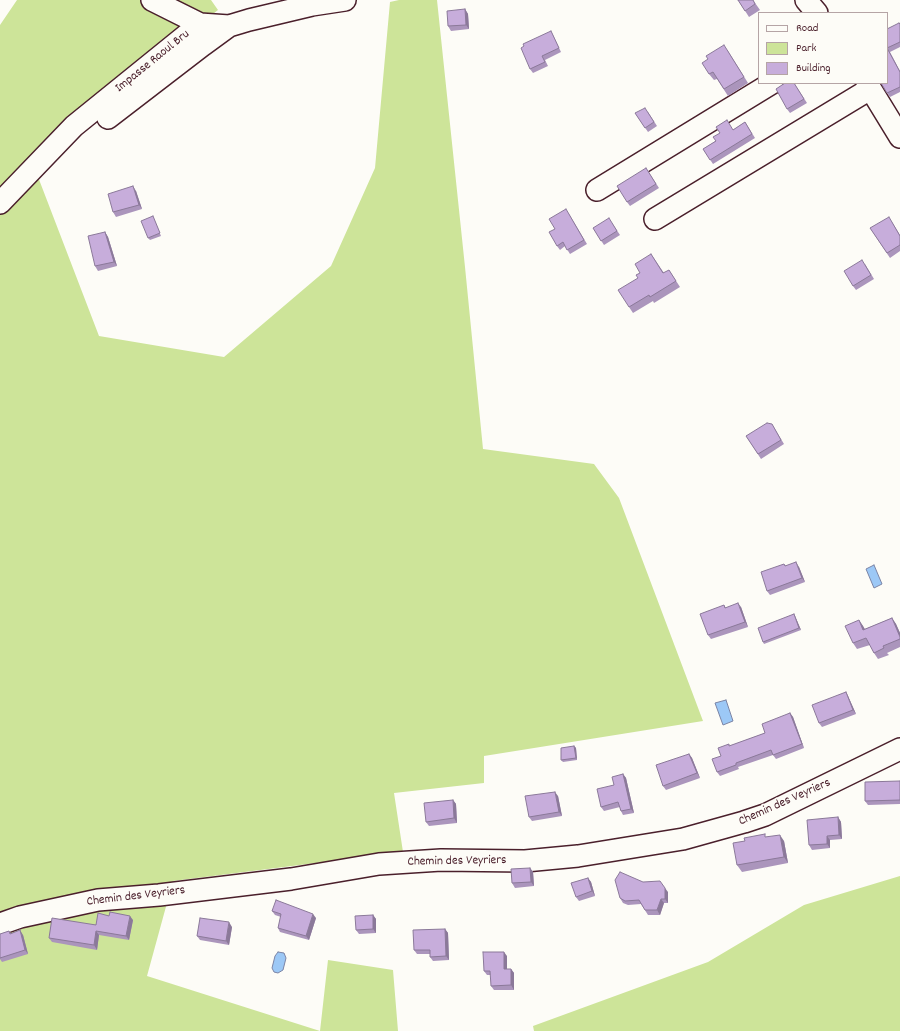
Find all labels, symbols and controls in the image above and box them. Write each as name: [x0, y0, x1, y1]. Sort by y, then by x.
legend: [758, 12, 888, 84]
text: Road: [796, 20, 818, 37]
street label: Impasse Raoul Bru: [113, 27, 193, 97]
text: Park: [796, 40, 816, 57]
text: Building: [796, 60, 831, 77]
street label: Chemin des Veyriers: [737, 776, 833, 830]
street label: Chemin des Veyriers: [407, 853, 507, 871]
street label: Chemin des Veyriers: [86, 883, 186, 911]

